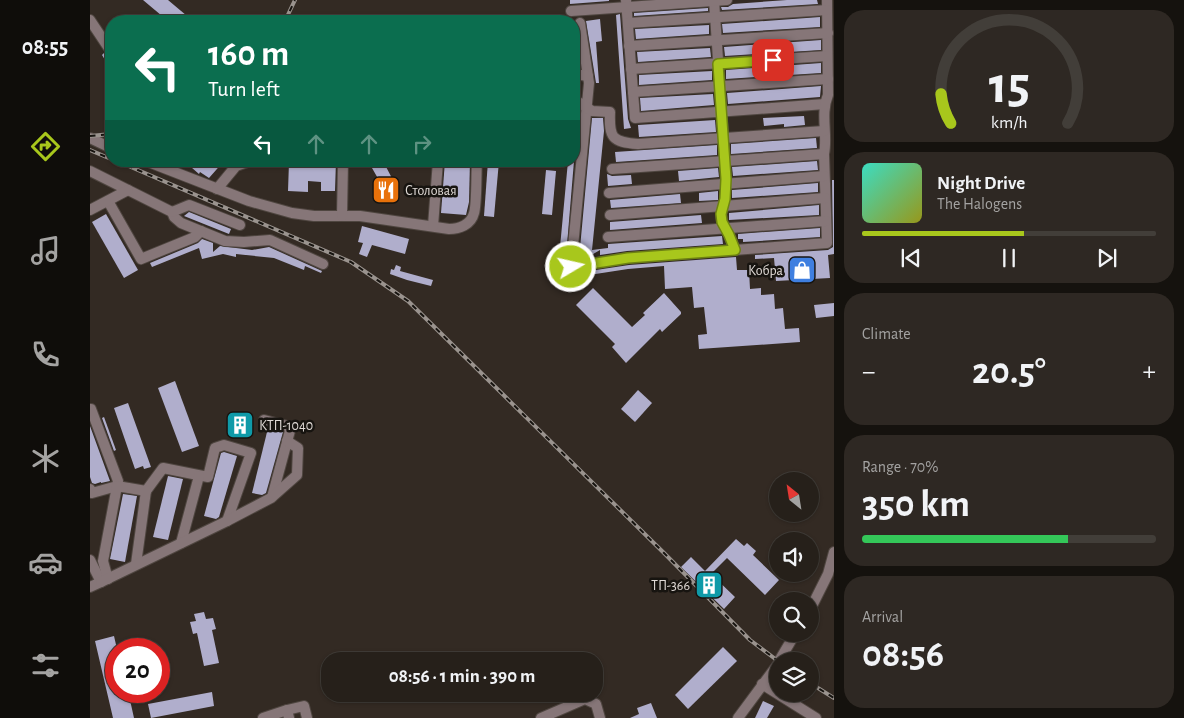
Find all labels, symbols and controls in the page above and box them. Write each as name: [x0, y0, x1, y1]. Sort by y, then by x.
icon: left: [125, 35, 190, 100]
text: 08:55: [22, 36, 68, 58]
text: 160 m: [208, 37, 289, 72]
pin: [752, 39, 794, 81]
icon: arrive: [759, 46, 787, 74]
text: 15: [988, 60, 1030, 112]
text: Turn left: [208, 78, 280, 100]
text: km/h: [991, 114, 1027, 132]
icon: directions: [28, 129, 63, 164]
icon: left: [249, 130, 277, 158]
icon: ahead: [302, 130, 330, 158]
icon: ahead: [355, 130, 383, 158]
icon: right: [408, 130, 436, 158]
text: Night Drive: [937, 174, 1025, 193]
restaurant icon: Столовая: [371, 175, 401, 205]
place label: Столовая: [405, 184, 457, 198]
text: The Halogens: [937, 196, 1022, 212]
icon: music: [28, 233, 63, 268]
position arrow: [544, 240, 596, 292]
icon: previous: [897, 244, 925, 272]
icon: pause: [995, 244, 1023, 272]
icon: next: [1093, 244, 1121, 272]
shop icon: Кобра: [787, 255, 817, 285]
place label: Кобра: [748, 264, 784, 278]
text: Climate: [862, 326, 911, 342]
icon: phone: [28, 337, 63, 372]
text: 20.5°: [972, 353, 1046, 391]
text: −: [862, 358, 875, 386]
text: +: [1143, 358, 1156, 386]
building icon: КТП-1040: [225, 410, 255, 440]
place label: КТП-1040: [259, 419, 313, 433]
icon: climate: [28, 441, 63, 476]
text: Range · 70%: [862, 459, 938, 475]
north arrow: [769, 472, 819, 522]
map controls: [769, 472, 819, 702]
text: 350 km: [862, 486, 970, 524]
button: sound: [769, 532, 819, 582]
icon: car: [28, 545, 63, 580]
building icon: ТП-366: [694, 570, 724, 600]
place label: ТП-366: [651, 579, 690, 593]
button: search: [769, 592, 819, 642]
text: Arrival: [862, 609, 903, 625]
text: 08:56: [862, 636, 944, 674]
speed limit sign: 20: [105, 638, 170, 703]
icon: filters: [28, 648, 63, 683]
button: layers: [769, 652, 819, 702]
text: 08:56 · 1 min · 390 m: [389, 667, 535, 686]

